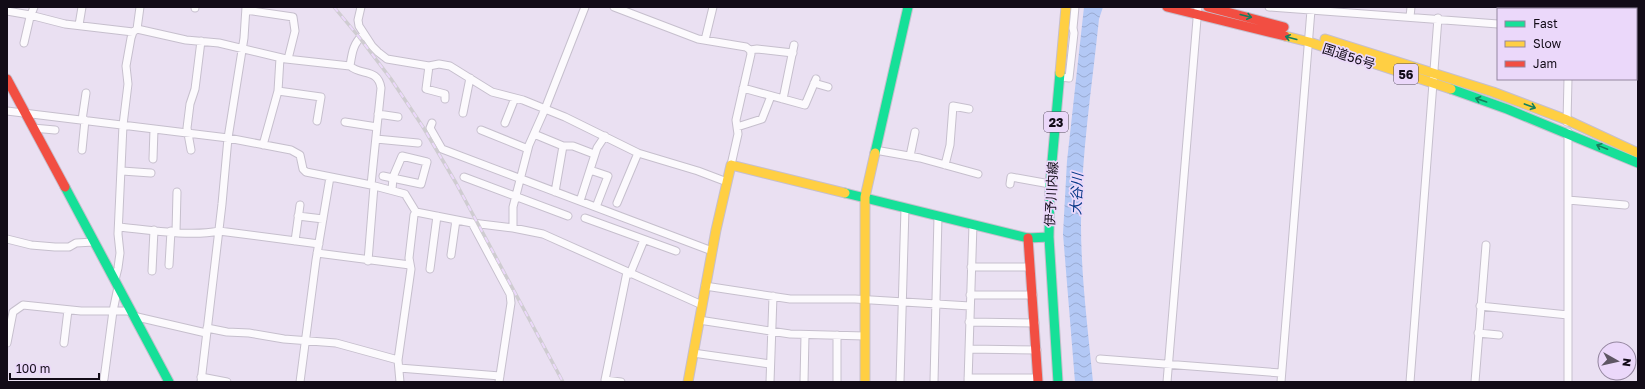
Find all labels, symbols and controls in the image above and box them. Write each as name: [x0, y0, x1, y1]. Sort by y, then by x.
legend: [1497, 8, 1637, 80]
one-way arrow: [1239, 13, 1252, 21]
text: Fast: [1533, 16, 1558, 31]
one-way arrow: [1285, 33, 1298, 41]
text: Slow: [1533, 36, 1561, 51]
street label: 国道56号: [1321, 40, 1377, 72]
text: Jam: [1533, 56, 1557, 71]
road number: 56: [1394, 64, 1418, 84]
one-way arrow: [1475, 96, 1488, 103]
one-way arrow: [1523, 103, 1535, 111]
road number: 23: [1044, 112, 1068, 132]
one-way arrow: [1597, 143, 1609, 151]
street label: 伊予川内線: [1041, 161, 1061, 227]
water label: 大谷川: [1066, 171, 1086, 215]
north arrow: [1597, 341, 1637, 381]
scale bar: [10, 355, 99, 381]
text: N: [1620, 357, 1634, 368]
text: 100 m: [16, 361, 50, 376]

